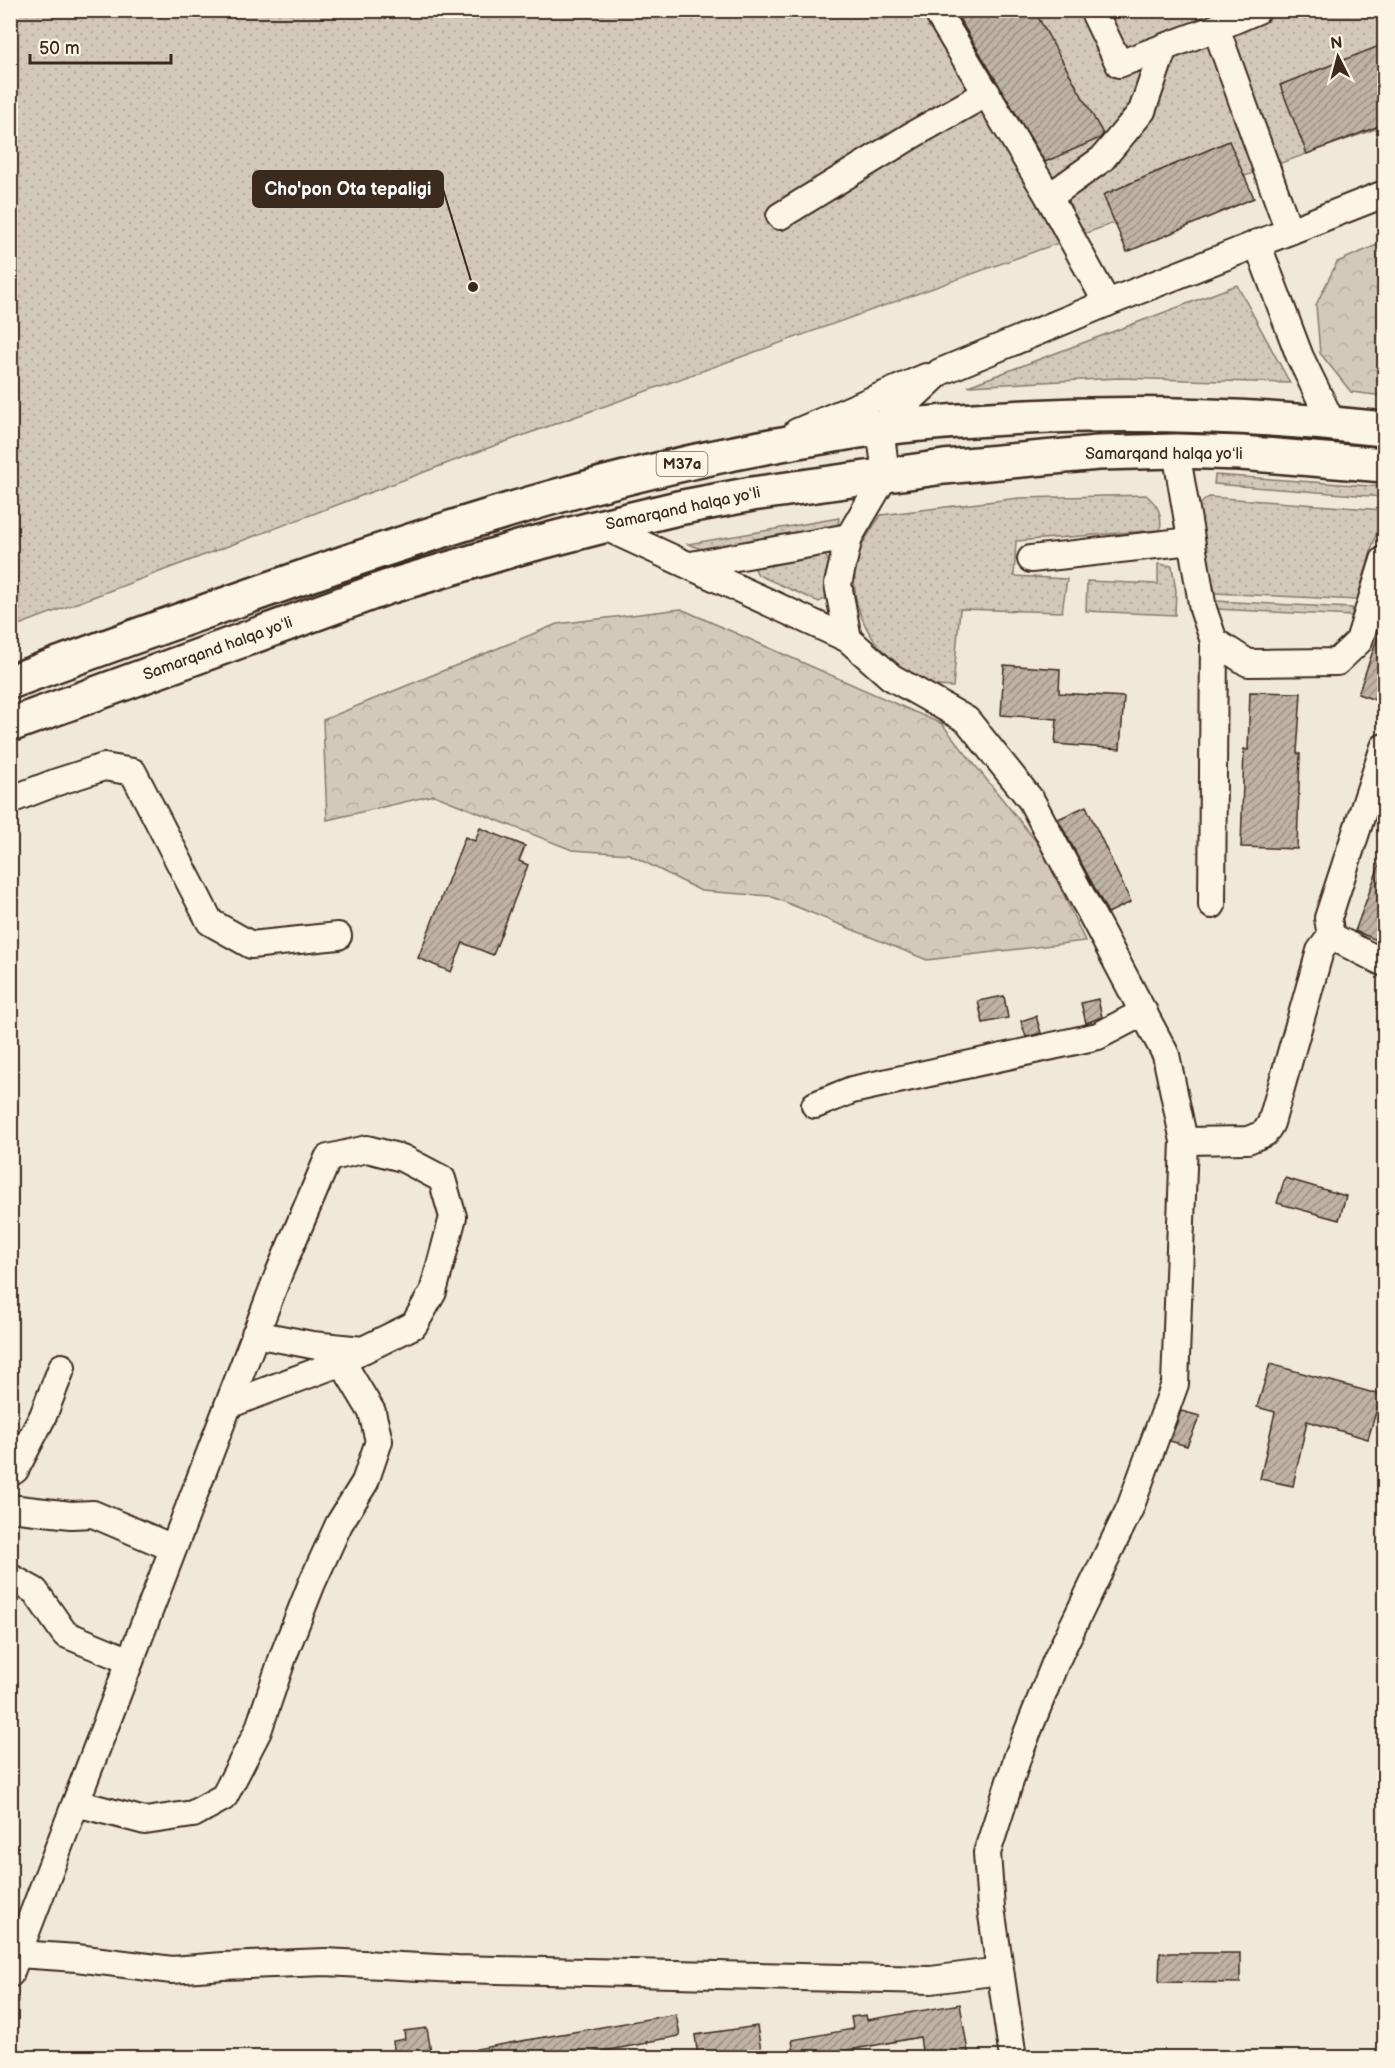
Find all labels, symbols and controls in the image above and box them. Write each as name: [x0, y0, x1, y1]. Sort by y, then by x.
scale bar: [30, 27, 171, 65]
north arrow: [1308, 27, 1368, 87]
text: N: [1330, 33, 1344, 54]
text: 50 m: [39, 38, 80, 59]
callout: Cho'pon Ota tepaligi: [253, 171, 443, 207]
text: Cho'pon Ota tepaligi: [265, 179, 431, 200]
street label: Samarqand halqa yoʻli: [1085, 445, 1243, 464]
road number: M37a: [656, 452, 708, 476]
street label: Samarqand halqa yoʻli: [604, 483, 762, 535]
street label: Samarqand halqa yoʻli: [141, 613, 295, 685]

